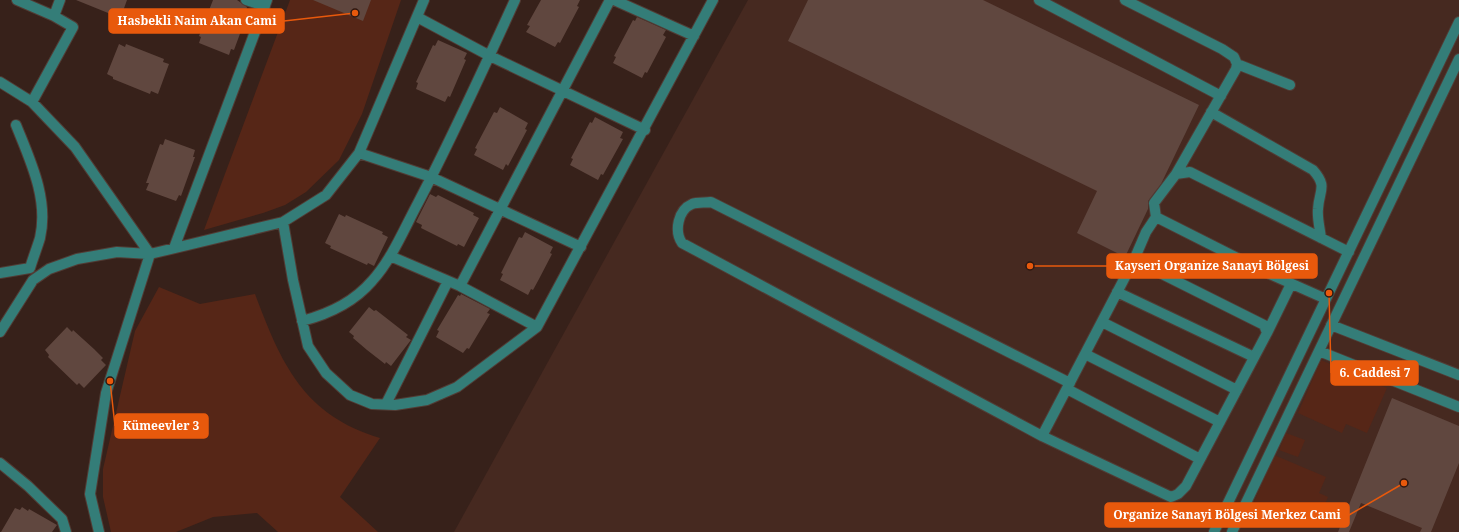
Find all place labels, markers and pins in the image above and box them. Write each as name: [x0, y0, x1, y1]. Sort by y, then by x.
callout: Hasbekli Naim Akan Cami: [109, 9, 284, 33]
callout: Kayseri Organize Sanayi Bölgesi: [1107, 254, 1317, 278]
callout: 6. Caddesi 7: [1331, 361, 1418, 385]
callout: Kümeevler 3: [115, 414, 208, 438]
callout: Organize Sanayi Bölgesi Merkez Cami: [1105, 503, 1349, 527]

